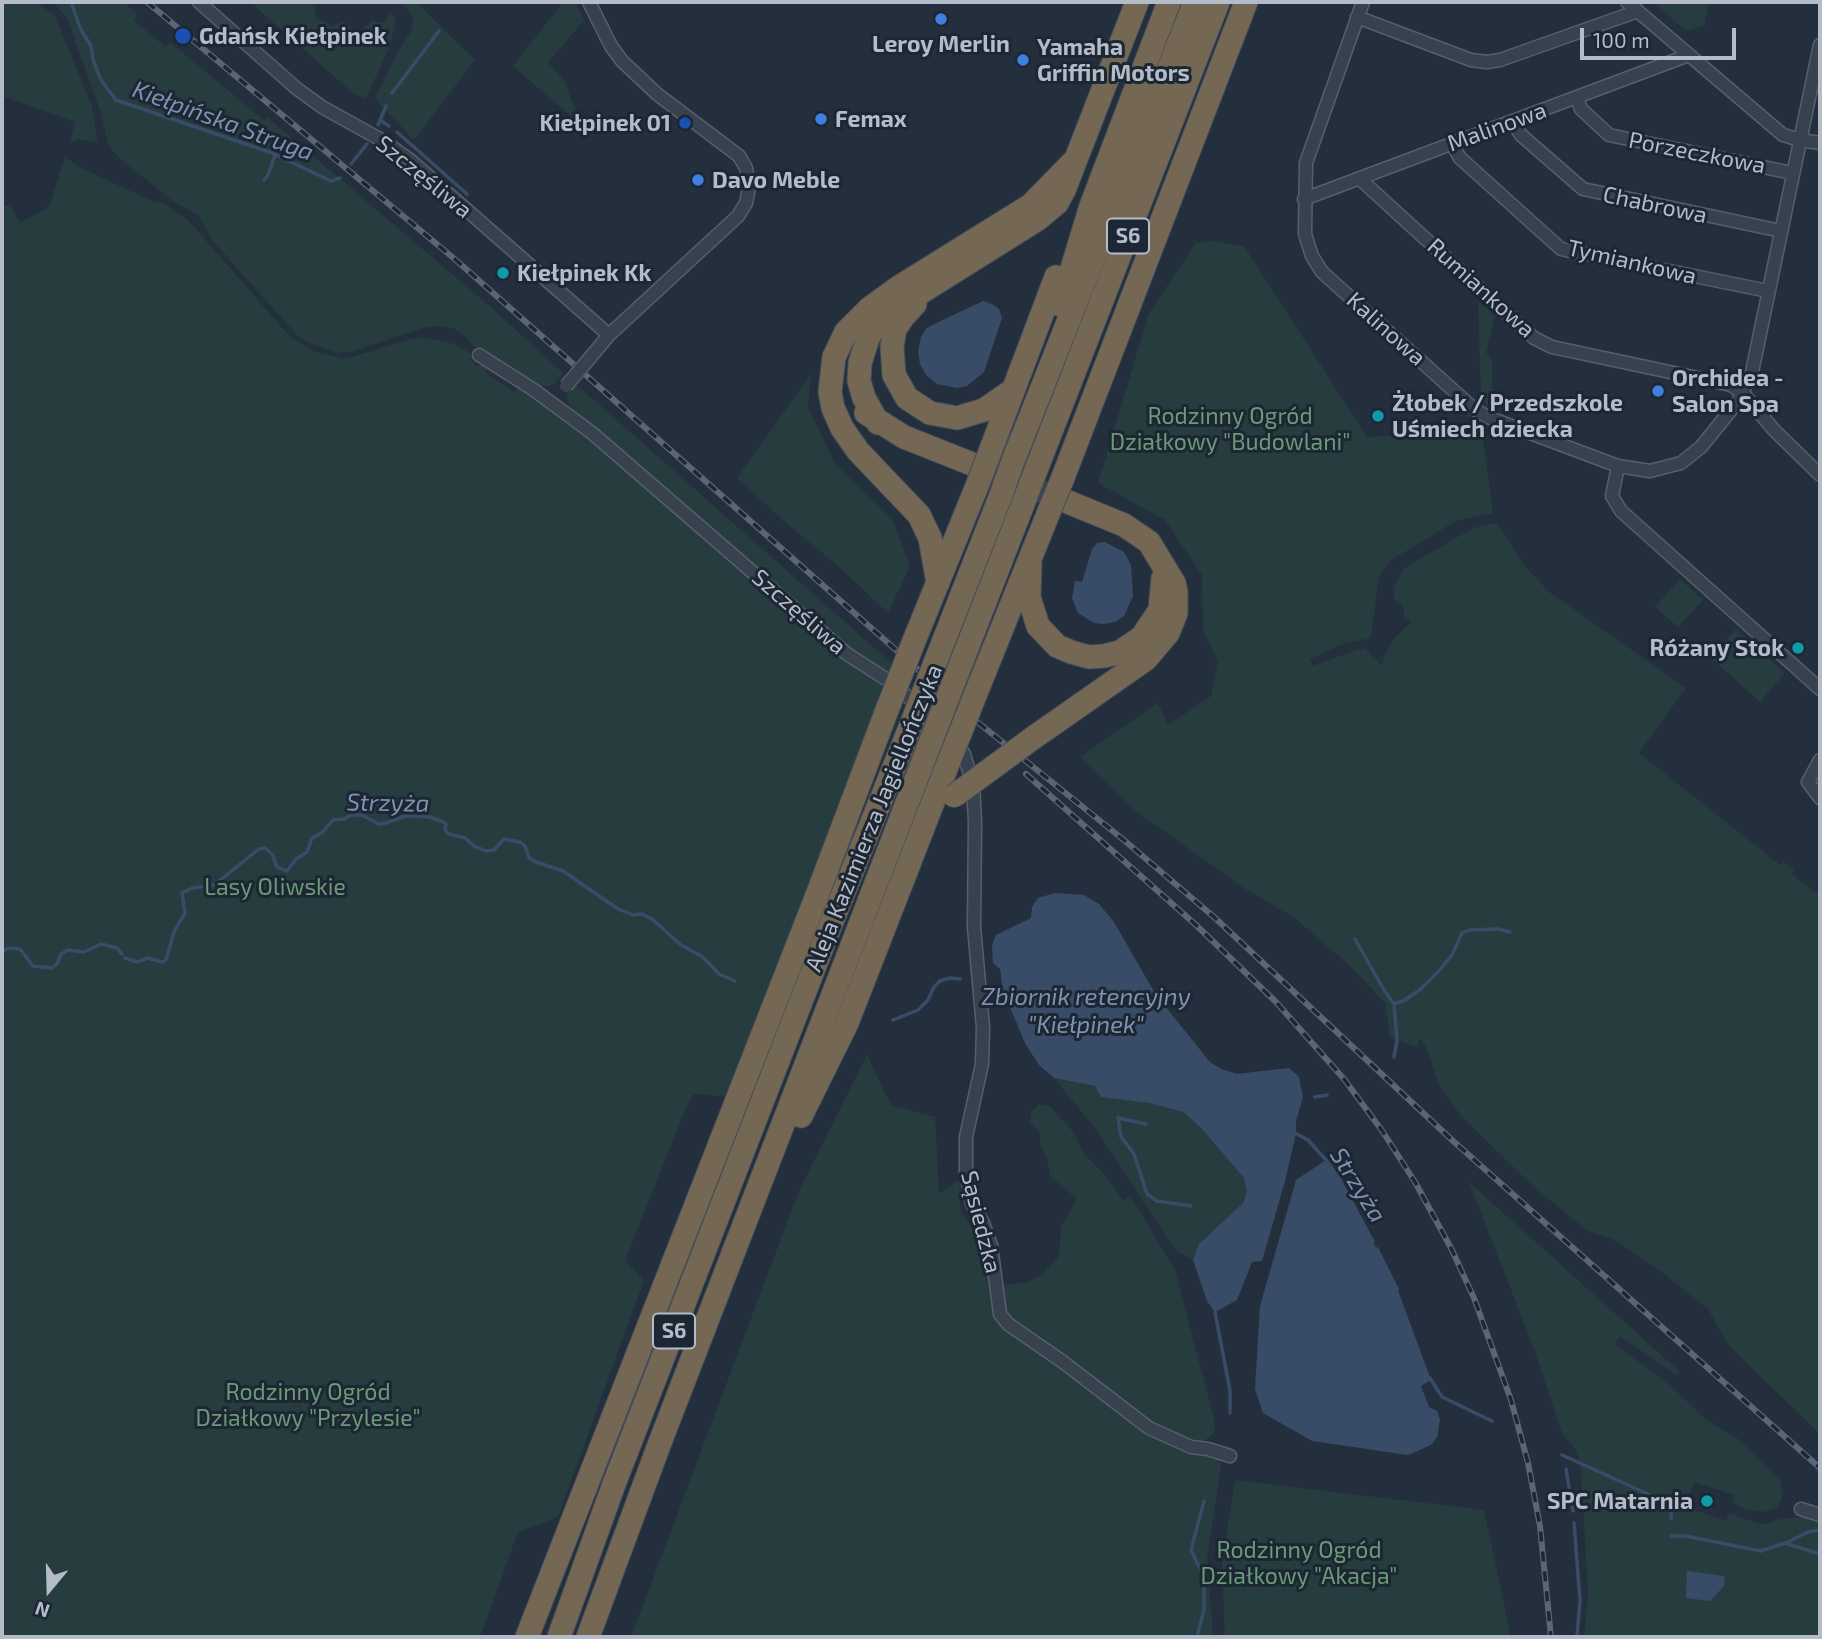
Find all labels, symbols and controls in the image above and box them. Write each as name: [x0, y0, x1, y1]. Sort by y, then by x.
marker: Leroy Merlin: [933, 11, 949, 27]
scale bar: [1584, 14, 1740, 58]
place label: Gdańsk Kiełpinek: [199, 22, 387, 50]
marker: Gdańsk Kiełpinek: [173, 26, 193, 46]
text: 100 m: [1593, 27, 1650, 52]
place label: Leroy Merlin: [872, 30, 1010, 58]
place label: Yamaha Griffin Motors: [1037, 33, 1190, 87]
marker: Yamaha Griffin Motors: [1015, 52, 1031, 68]
water label: Kiełpińska Struga: [129, 75, 317, 167]
street label: Malinowa: [1444, 96, 1550, 158]
place label: Femax: [835, 105, 907, 133]
place label: Kiełpinek 01: [540, 109, 671, 137]
marker: Femax: [813, 111, 829, 127]
marker: Kiełpinek 01: [677, 115, 693, 131]
street label: Porzeczkowa: [1626, 126, 1768, 180]
street label: Szczęśliwa: [370, 130, 478, 224]
place label: Davo Meble: [712, 166, 840, 194]
marker: Davo Meble: [690, 172, 706, 188]
street label: Chabrowa: [1600, 181, 1710, 229]
road number: S6: [1107, 218, 1149, 254]
street label: Rumiankowa: [1422, 233, 1540, 343]
street label: Tymiankowa: [1565, 234, 1699, 290]
place label: Kiełpinek Kk: [517, 259, 651, 287]
marker: Kiełpinek Kk: [495, 265, 511, 281]
street label: Kalinowa: [1341, 286, 1431, 372]
place label: Orchidea - Salon Spa: [1672, 364, 1784, 418]
marker: Orchidea - Salon Spa: [1650, 383, 1666, 399]
place label: Żłobek / Przedszkole Uśmiech dziecka: [1392, 389, 1623, 443]
park label: Rodzinny Ogród Działkowy "Budowlani": [1110, 402, 1350, 456]
marker: Żłobek / Przedszkole Uśmiech dziecka: [1370, 408, 1386, 424]
street label: Szczęśliwa: [746, 564, 852, 660]
place label: Różany Stok: [1649, 634, 1784, 662]
marker: Różany Stok: [1790, 640, 1806, 656]
street label: Aleja Kazimierza Jagiellończyka: [800, 661, 948, 975]
water label: Strzyża: [346, 788, 430, 818]
park label: Lasy Oliwskie: [204, 873, 346, 901]
water label: Zbiornik retencyjny "Kiełpinek": [981, 983, 1191, 1039]
water label: Strzyża: [1324, 1142, 1392, 1228]
street label: Sąsiedzka: [955, 1168, 1007, 1276]
road number: S6: [653, 1314, 695, 1348]
park label: Rodzinny Ogród Działkowy "Przylesie": [195, 1378, 421, 1432]
place label: SPC Matarnia: [1547, 1487, 1693, 1515]
marker: SPC Matarnia: [1699, 1493, 1715, 1509]
park label: Rodzinny Ogród Działkowy "Akacja": [1201, 1536, 1397, 1590]
north arrow: [14, 1555, 84, 1625]
text: N: [32, 1597, 52, 1623]

